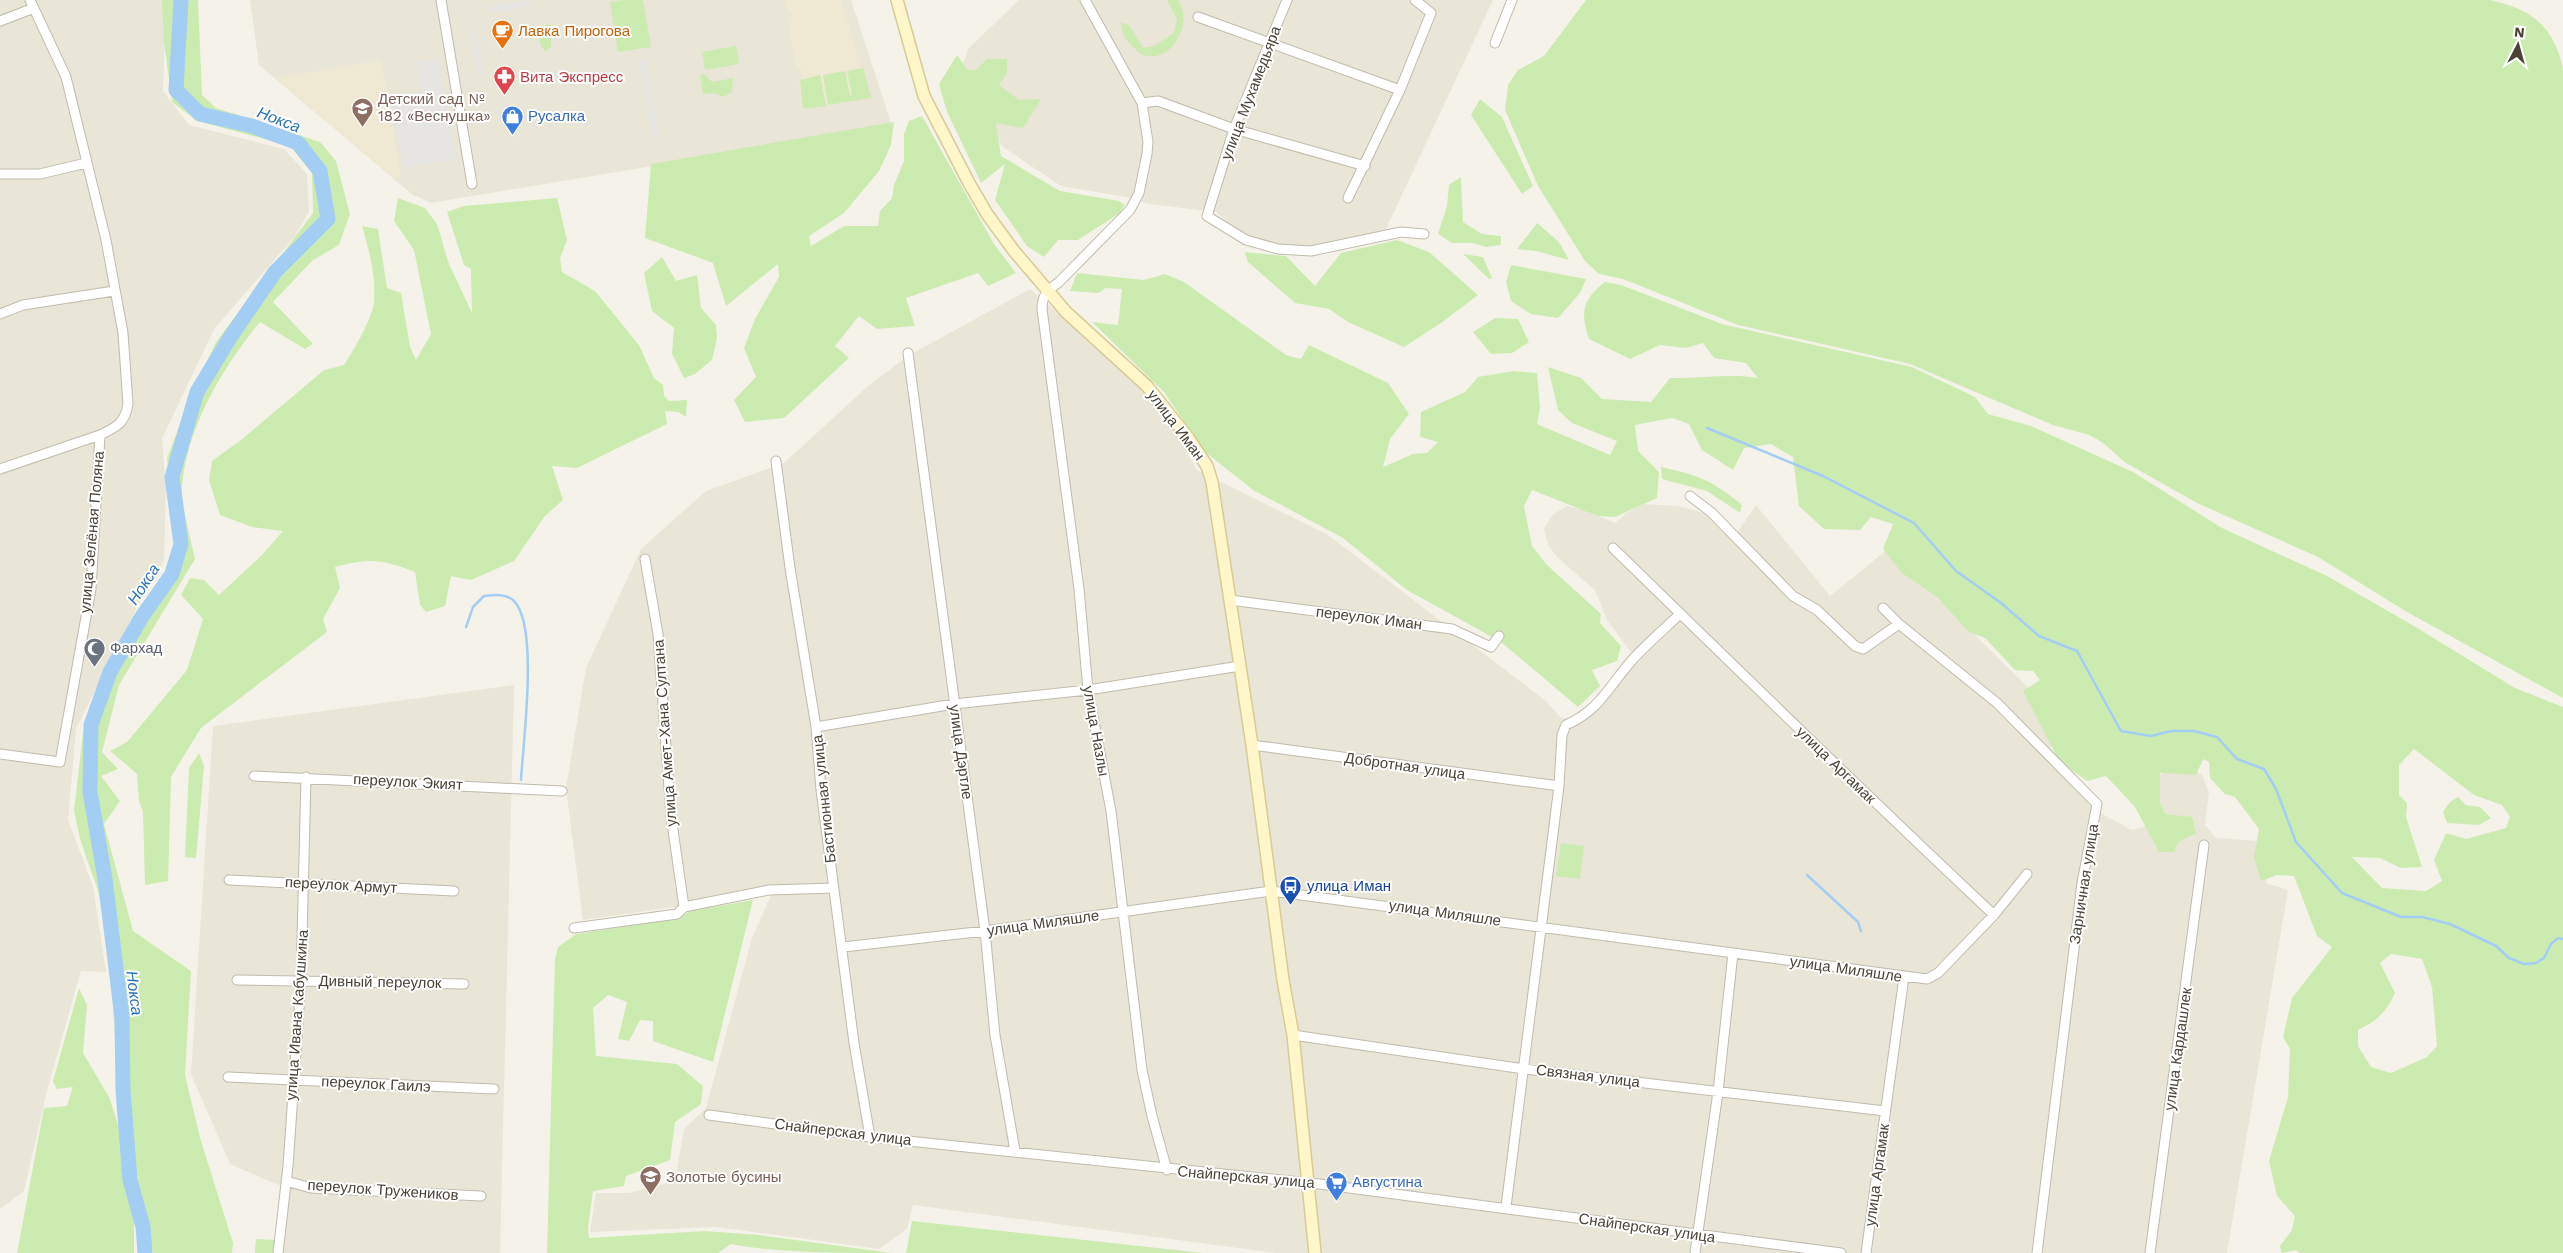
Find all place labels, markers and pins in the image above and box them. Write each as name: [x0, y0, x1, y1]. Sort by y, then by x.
cafe icon: Лавка Пирогова: [490, 19, 514, 50]
place label: Лавка Пирогова: [518, 22, 631, 40]
pharmacy icon: Вита Экспресс: [492, 65, 516, 96]
place label: Вита Экспресс: [520, 68, 624, 86]
place label: Детский сад № 182 «Веснушка»: [378, 90, 491, 125]
school or university icon: Детский сад № 182 «Веснушка»: [350, 96, 374, 127]
shop icon: Русалка: [500, 104, 524, 135]
place label: Русалка: [528, 107, 586, 125]
mosque icon: Фархад: [82, 636, 106, 667]
place label: Фархад: [110, 639, 163, 657]
bus stop icon: улица Иман: [1279, 874, 1303, 905]
place label: улица Иман: [1307, 877, 1391, 895]
school or university icon: Золотые бусины: [638, 1165, 662, 1196]
place label: Золотые бусины: [666, 1168, 782, 1186]
supermarket icon: Августина: [1324, 1170, 1348, 1201]
place label: Августина: [1352, 1173, 1423, 1191]

